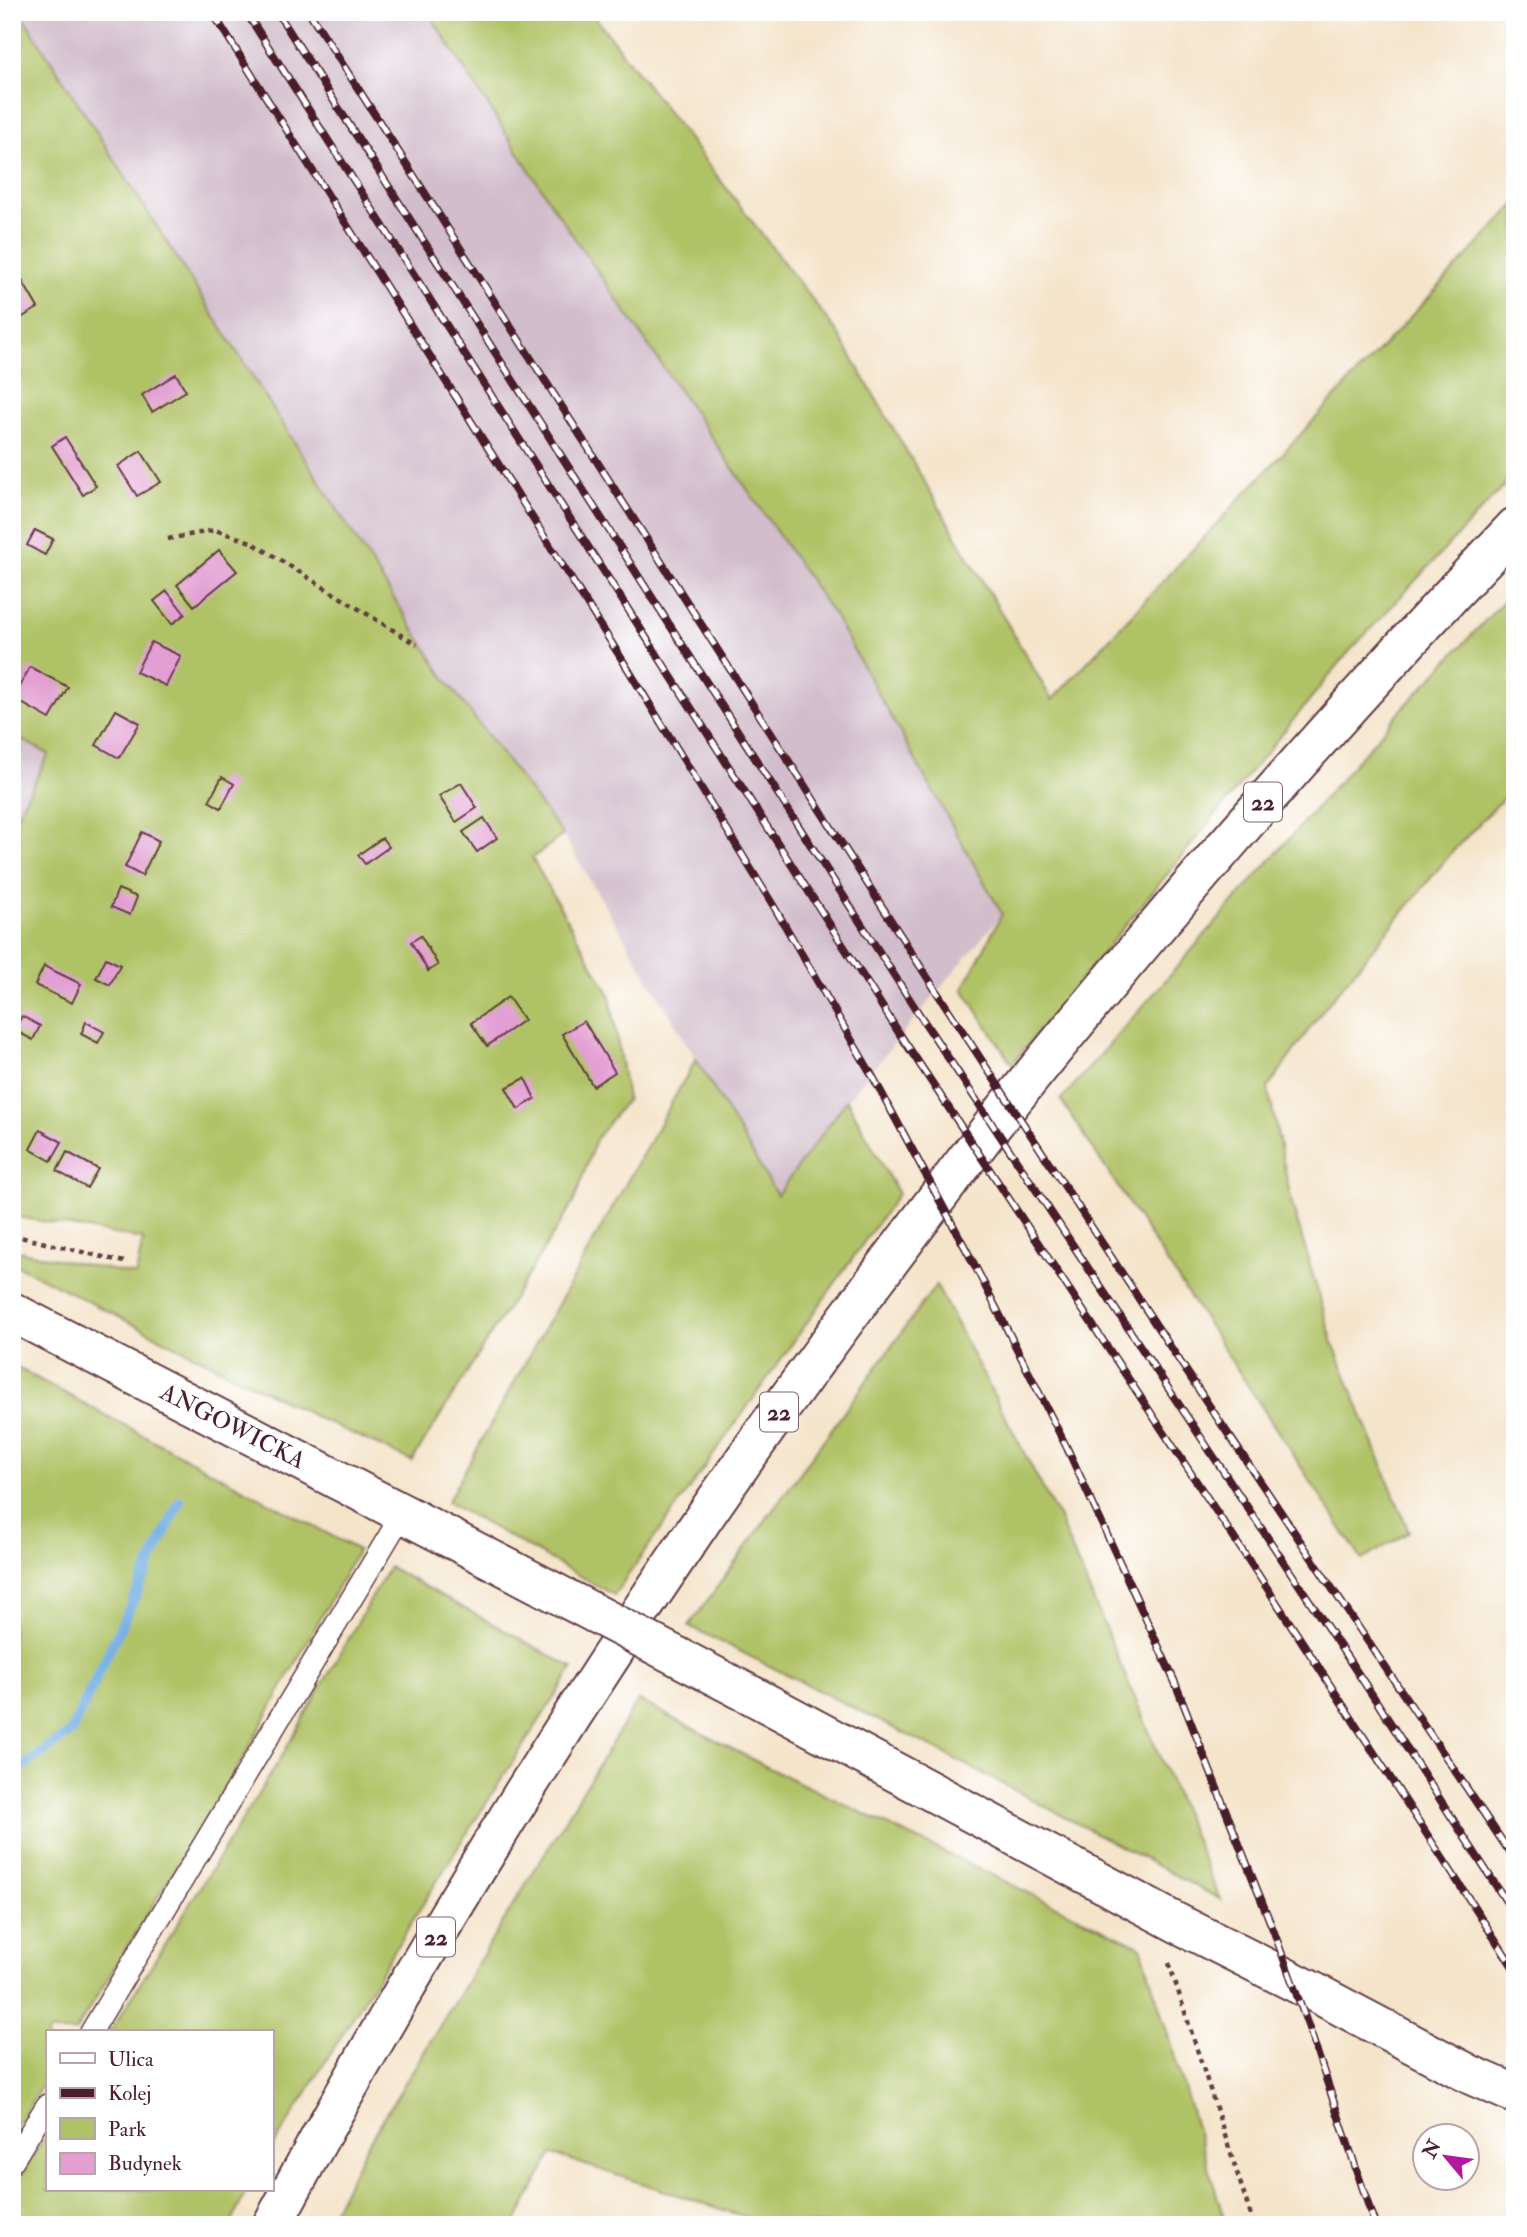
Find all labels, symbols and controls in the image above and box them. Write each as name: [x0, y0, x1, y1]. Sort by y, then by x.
road number: 22: [1244, 782, 1282, 822]
street label: ANGOWICKA: [154, 1376, 311, 1476]
road number: 22: [760, 1392, 798, 1432]
road number: 22: [417, 1918, 455, 1956]
legend: [46, 2030, 273, 2192]
text: Ulica: [108, 2046, 154, 2073]
text: Kolej: [108, 2080, 151, 2107]
text: Park: [108, 2116, 146, 2143]
north arrow: [1412, 2122, 1482, 2192]
text: N: [1417, 2135, 1447, 2163]
text: Budynek: [108, 2150, 182, 2177]

